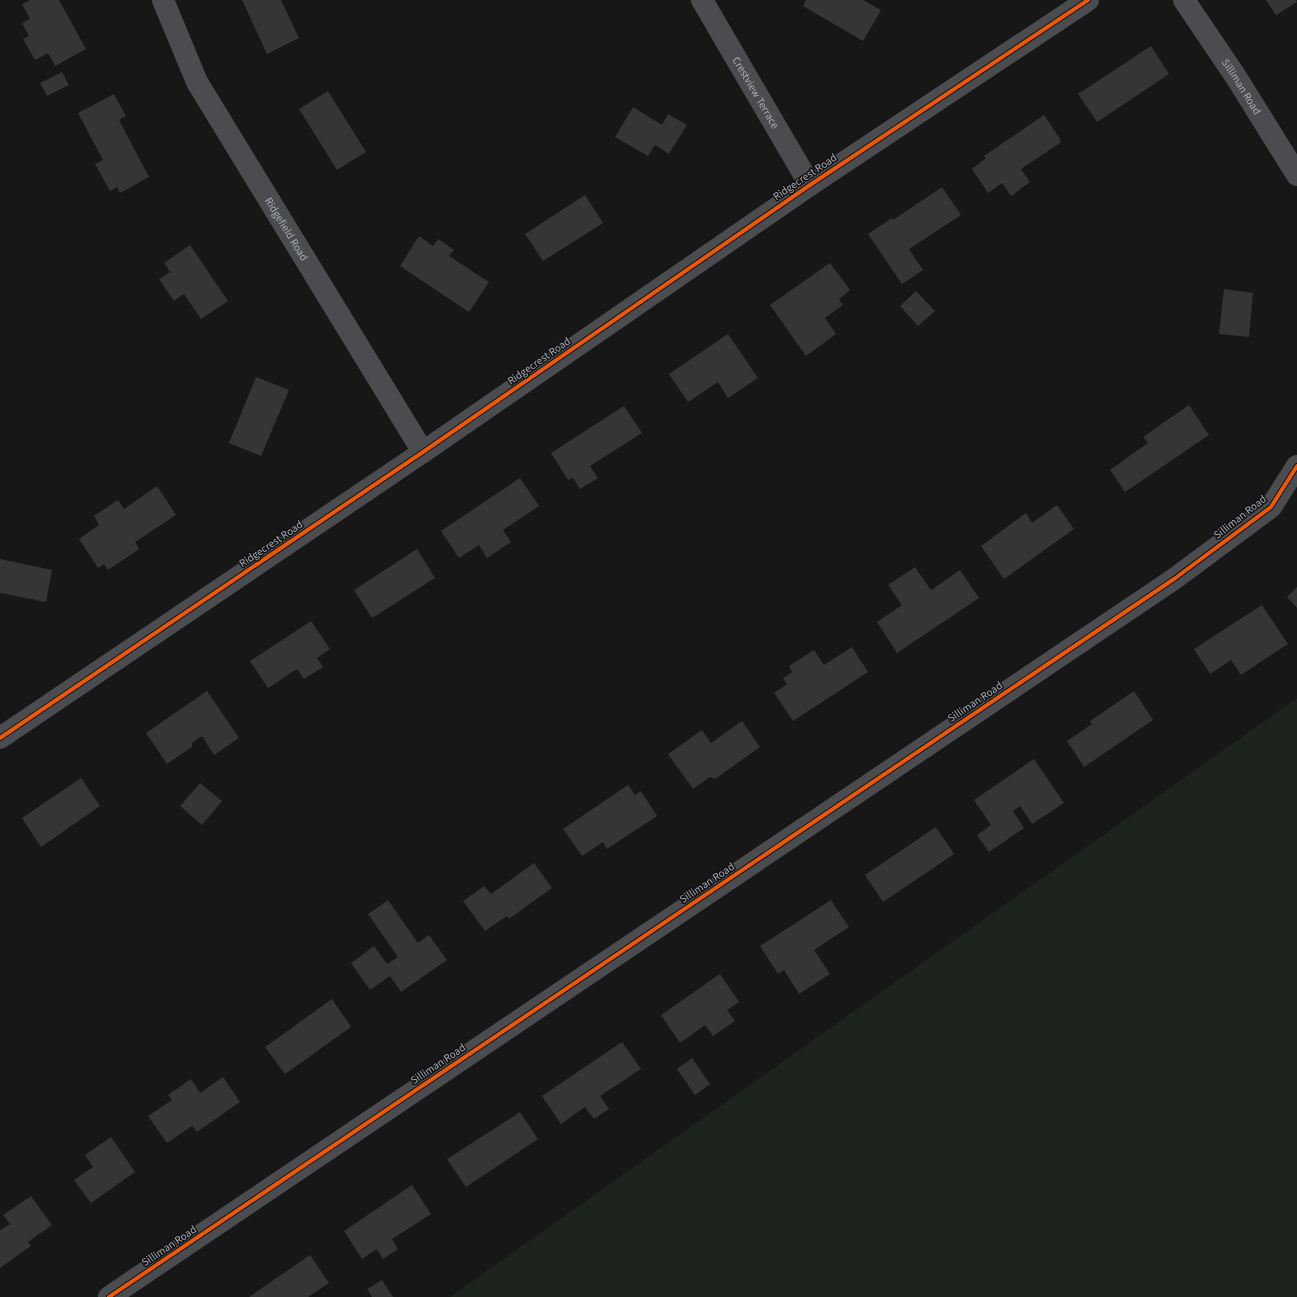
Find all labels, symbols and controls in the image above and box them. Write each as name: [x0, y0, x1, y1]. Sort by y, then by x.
street label: Crestview Terrace: [729, 54, 783, 132]
street label: Silliman Road: [1218, 56, 1265, 117]
street label: Ridgecrest Road: [770, 150, 840, 204]
street label: Ridgefield Road: [262, 194, 312, 264]
street label: Ridgecrest Road: [504, 334, 574, 388]
street label: Silliman Road: [1210, 492, 1270, 542]
street label: Ridgecrest Road: [236, 517, 306, 571]
street label: Silliman Road: [945, 678, 1005, 726]
street label: Silliman Road: [677, 859, 737, 907]
street label: Silliman Road: [408, 1040, 468, 1088]
street label: Silliman Road: [139, 1222, 199, 1270]

